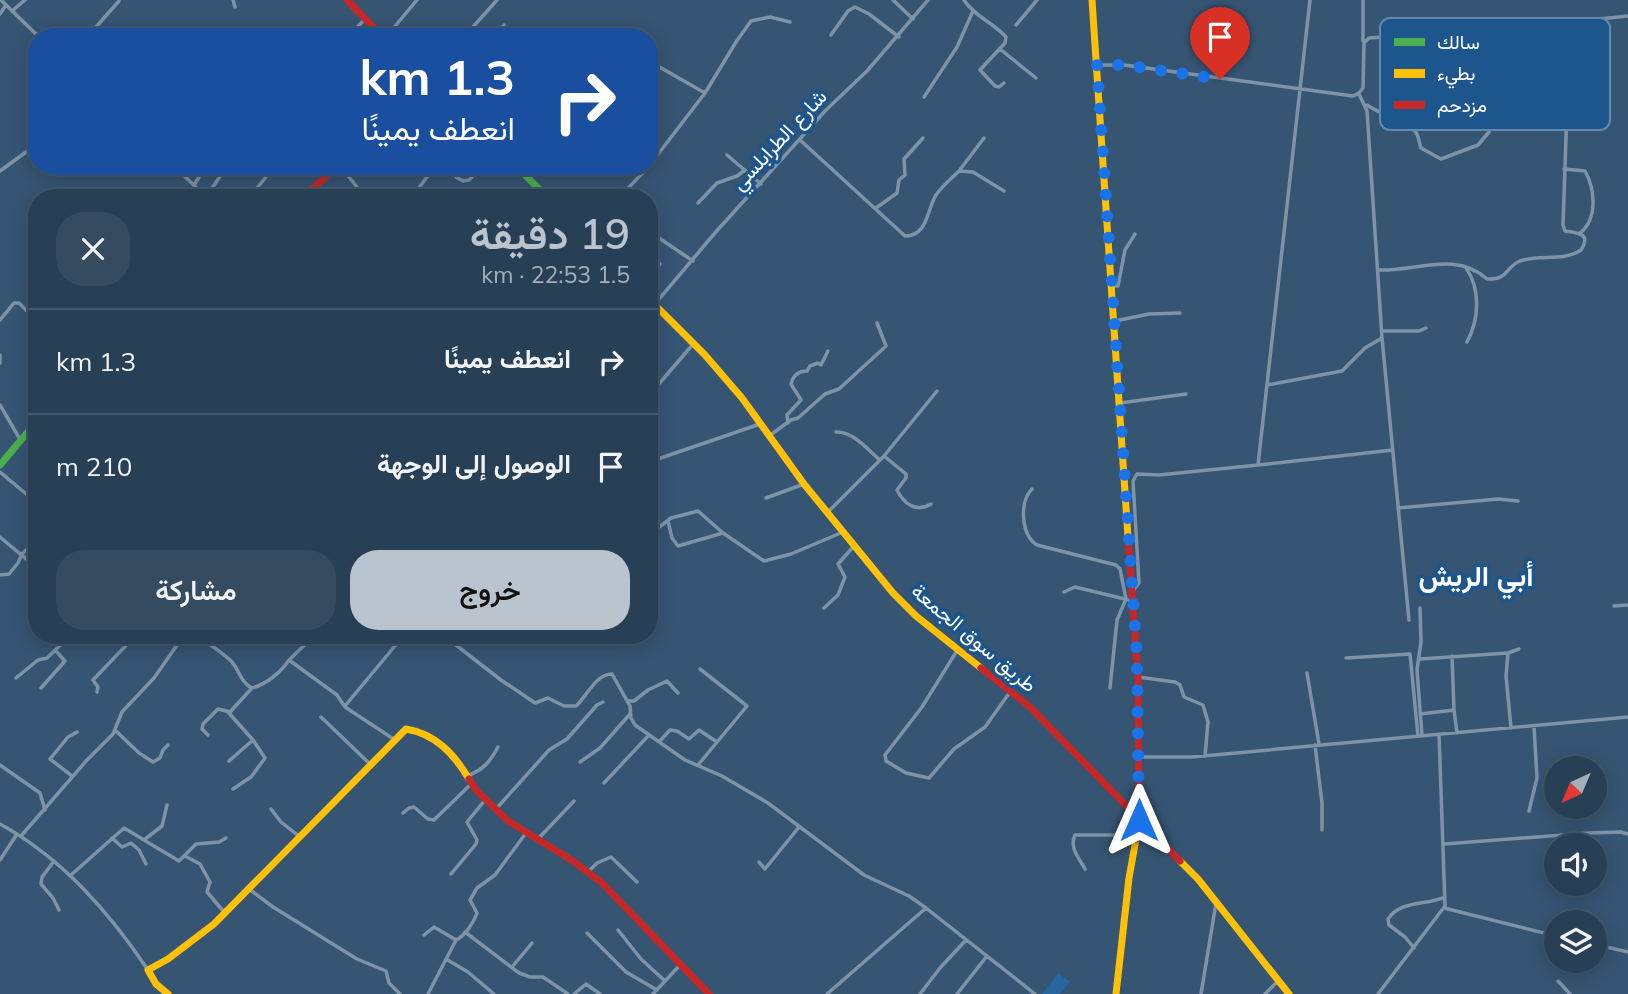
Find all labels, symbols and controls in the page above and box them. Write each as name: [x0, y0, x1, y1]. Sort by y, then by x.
pin: [1190, 7, 1250, 79]
icon: arrive: [1201, 18, 1239, 56]
legend: [1380, 18, 1610, 130]
text: سالك: [1437, 30, 1480, 54]
text: 1.3 km: [360, 46, 515, 107]
icon: right: [539, 56, 630, 147]
text: بطيء: [1437, 61, 1475, 89]
street label: شارع الطرابلسي: [725, 83, 835, 199]
text: مزدحم: [1437, 93, 1487, 118]
text: انعطف يمينًا: [361, 108, 515, 148]
text: 19 دقيقة: [470, 207, 630, 260]
button: close: [56, 212, 130, 286]
text: 1.5 km · 22:53: [481, 260, 630, 289]
text: انعطف يمينًا: [444, 342, 571, 375]
icon: right: [592, 343, 630, 381]
text: 1.3 km: [56, 345, 136, 378]
text: الوصول إلى الوجهة: [377, 447, 571, 480]
icon: arrive: [592, 448, 630, 486]
text: 210 m: [56, 450, 132, 483]
button: مشاركة: [56, 550, 336, 630]
button: خروج: [350, 550, 630, 630]
district label: أبي الريش: [1418, 558, 1534, 600]
street label: طريق سوق الجمعة: [906, 577, 1043, 698]
north arrow: [1544, 756, 1606, 819]
map controls: [1544, 756, 1607, 973]
position arrow: [1102, 783, 1176, 857]
button: sound: [1544, 833, 1607, 896]
button: layers: [1544, 910, 1607, 973]

